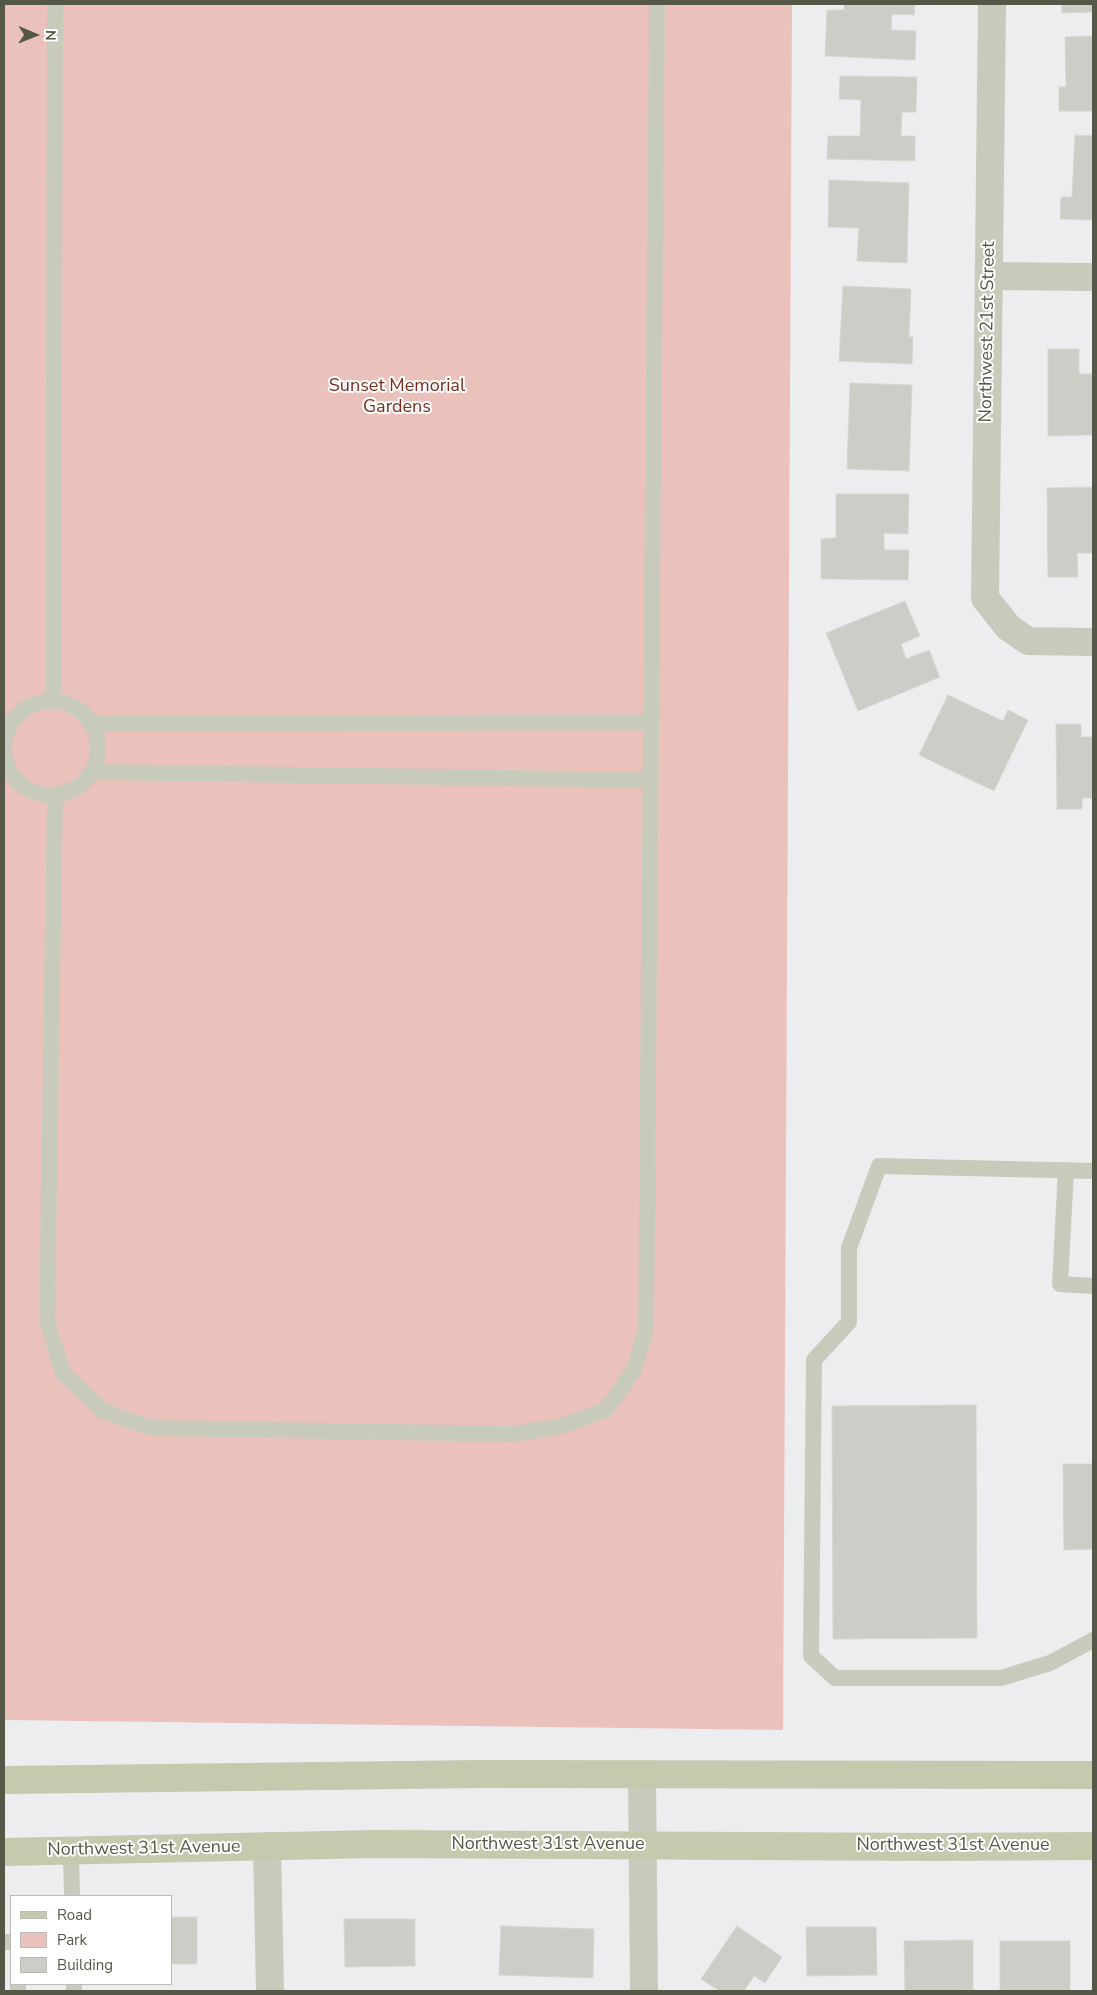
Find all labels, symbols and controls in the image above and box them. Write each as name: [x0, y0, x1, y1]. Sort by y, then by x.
north arrow: [10, 10, 60, 60]
text: N: [41, 30, 60, 41]
street label: Northwest 21st Street: [976, 241, 1000, 423]
park label: Sunset Memorial Gardens: [329, 376, 465, 418]
street label: Northwest 31st Avenue: [451, 1834, 645, 1856]
street label: Northwest 31st Avenue: [856, 1835, 1050, 1857]
street label: Northwest 31st Avenue: [47, 1837, 241, 1861]
legend: [10, 1895, 172, 1985]
text: Road: [57, 1905, 92, 1925]
text: Park: [57, 1930, 87, 1950]
text: Building: [57, 1955, 113, 1975]

